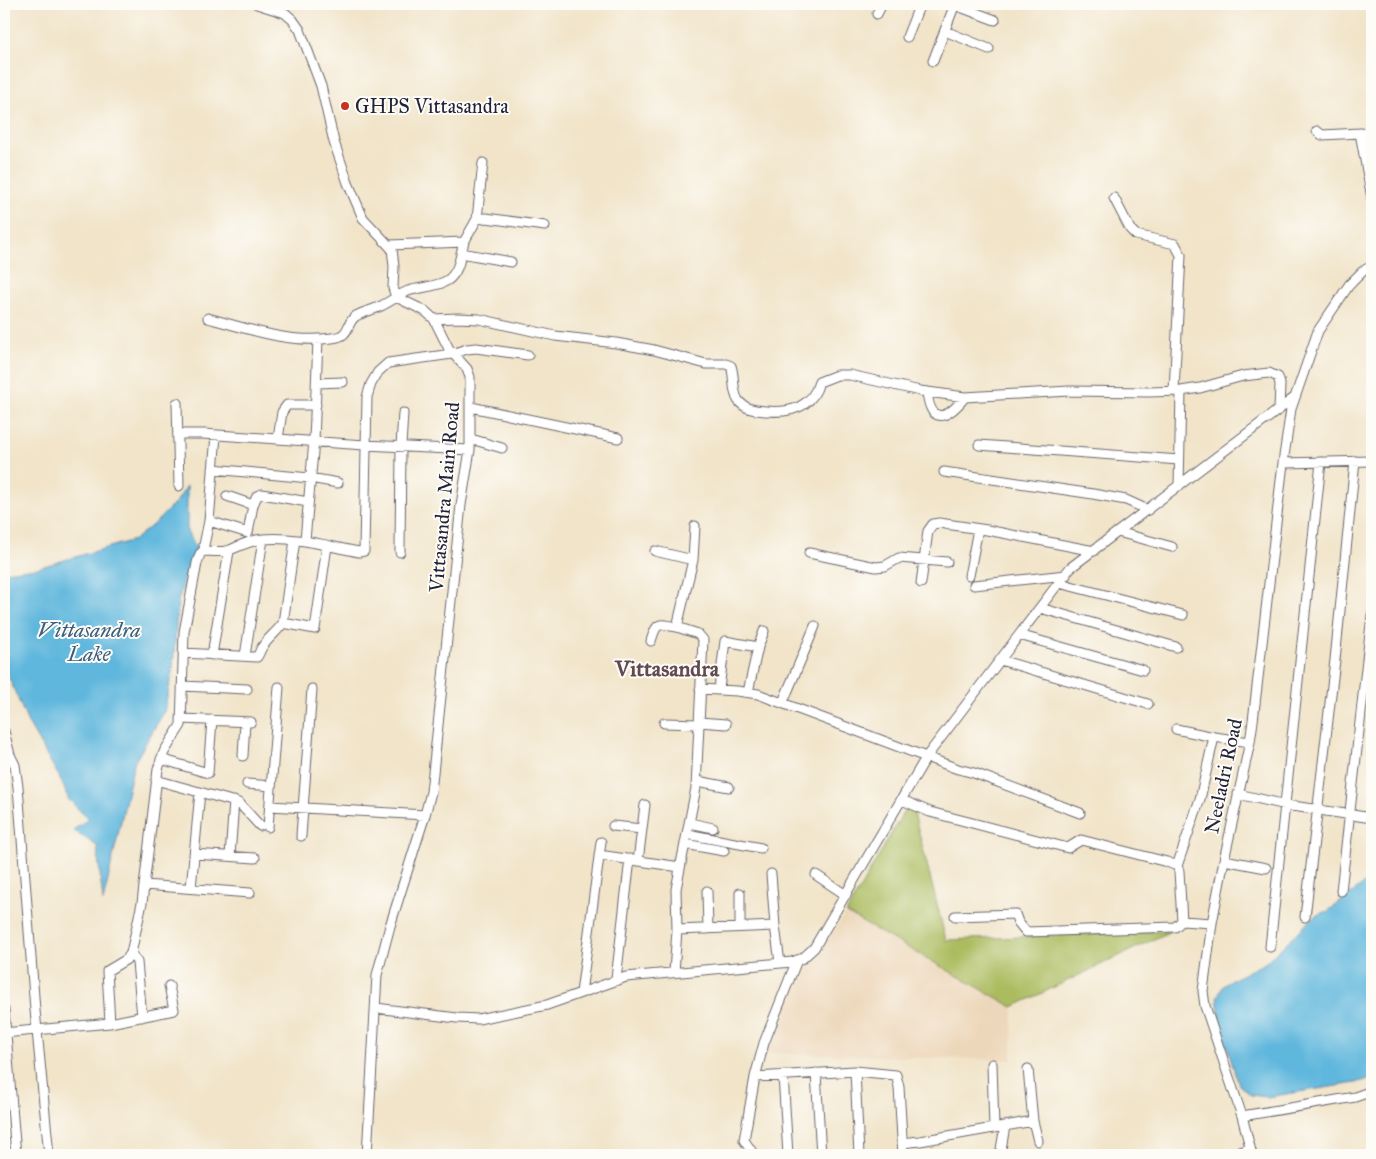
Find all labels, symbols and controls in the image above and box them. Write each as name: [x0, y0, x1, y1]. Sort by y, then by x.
place label: GHPS Vittasandra: [355, 94, 509, 118]
marker: GHPS Vittasandra: [339, 100, 351, 112]
street label: Vittasandra Main Road: [424, 401, 464, 594]
water label: Vittasandra Lake: [38, 617, 140, 667]
district label: Vittasandra: [614, 655, 720, 682]
street label: Neeladri Road: [1199, 716, 1247, 836]

